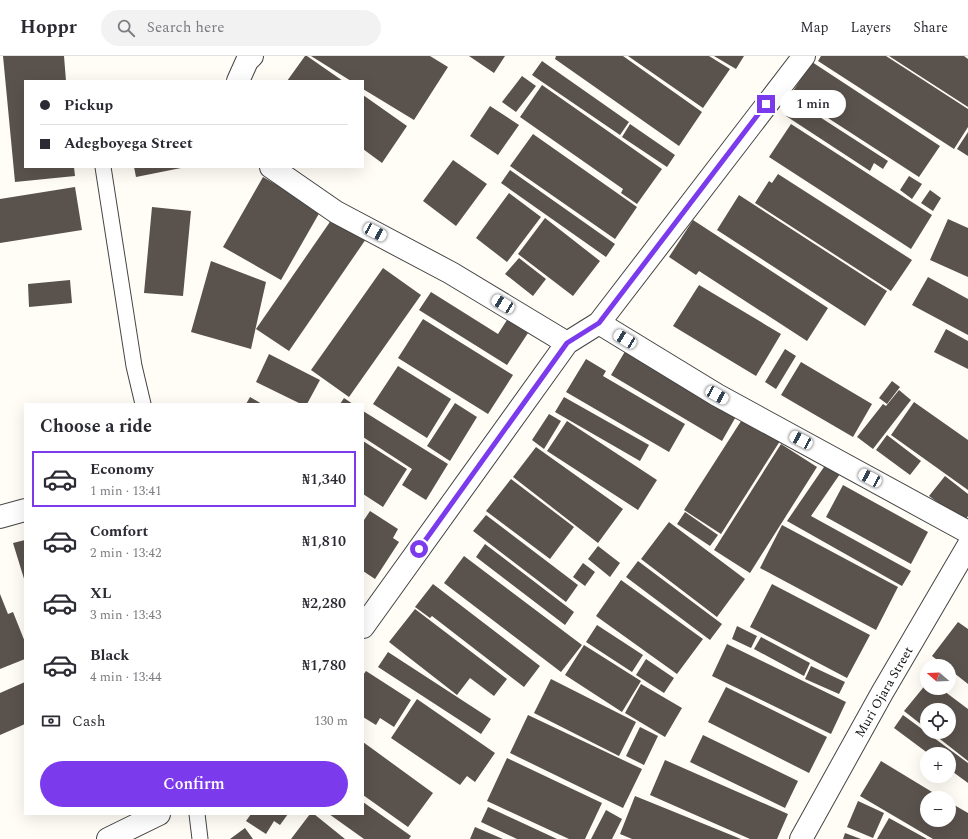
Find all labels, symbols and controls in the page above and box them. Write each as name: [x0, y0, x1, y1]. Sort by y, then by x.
search box: [101, 10, 381, 46]
text: Hoppr: [20, 13, 77, 42]
text: Search here: [147, 16, 225, 39]
icon: search: [115, 17, 137, 39]
text: Map: [800, 17, 829, 38]
text: Layers: [851, 17, 891, 38]
text: Share: [913, 17, 948, 38]
callout: 1 min: [780, 90, 846, 118]
text: Pickup: [64, 94, 113, 117]
text: 1 min: [796, 94, 830, 114]
route end: [757, 95, 775, 113]
text: Adegboyega Street: [64, 132, 193, 155]
car: [362, 221, 388, 243]
car: [490, 293, 516, 315]
car: [612, 328, 638, 350]
car: [704, 384, 730, 406]
text: Choose a ride: [40, 413, 152, 440]
car: [788, 429, 814, 451]
text: Economy: [90, 458, 154, 481]
icon: car: [42, 461, 78, 497]
car: [857, 467, 883, 489]
text: ₦1,340: [302, 468, 346, 491]
text: 1 min · 13:41: [90, 481, 162, 501]
text: Comfort: [90, 520, 148, 543]
icon: car: [42, 523, 78, 559]
text: ₦1,810: [302, 530, 346, 553]
route start: [410, 540, 428, 558]
text: 2 min · 13:42: [90, 543, 162, 563]
text: XL: [90, 582, 111, 605]
icon: car: [42, 585, 78, 621]
text: ₦2,280: [302, 592, 346, 615]
text: 3 min · 13:43: [90, 605, 162, 625]
street label: Muri Ojara Street: [850, 642, 918, 741]
text: Black: [90, 644, 129, 667]
icon: car: [42, 647, 78, 683]
text: ₦1,780: [302, 654, 346, 677]
north arrow: [920, 659, 956, 695]
map controls: [920, 659, 956, 827]
text: 4 min · 13:44: [90, 667, 162, 687]
button: locate: [920, 703, 956, 739]
icon: cash: [40, 710, 62, 732]
text: Cash: [72, 710, 105, 733]
text: 130 m: [314, 711, 348, 731]
button: +: [920, 747, 956, 783]
button: Confirm: [40, 761, 348, 807]
button: −: [920, 791, 956, 827]

